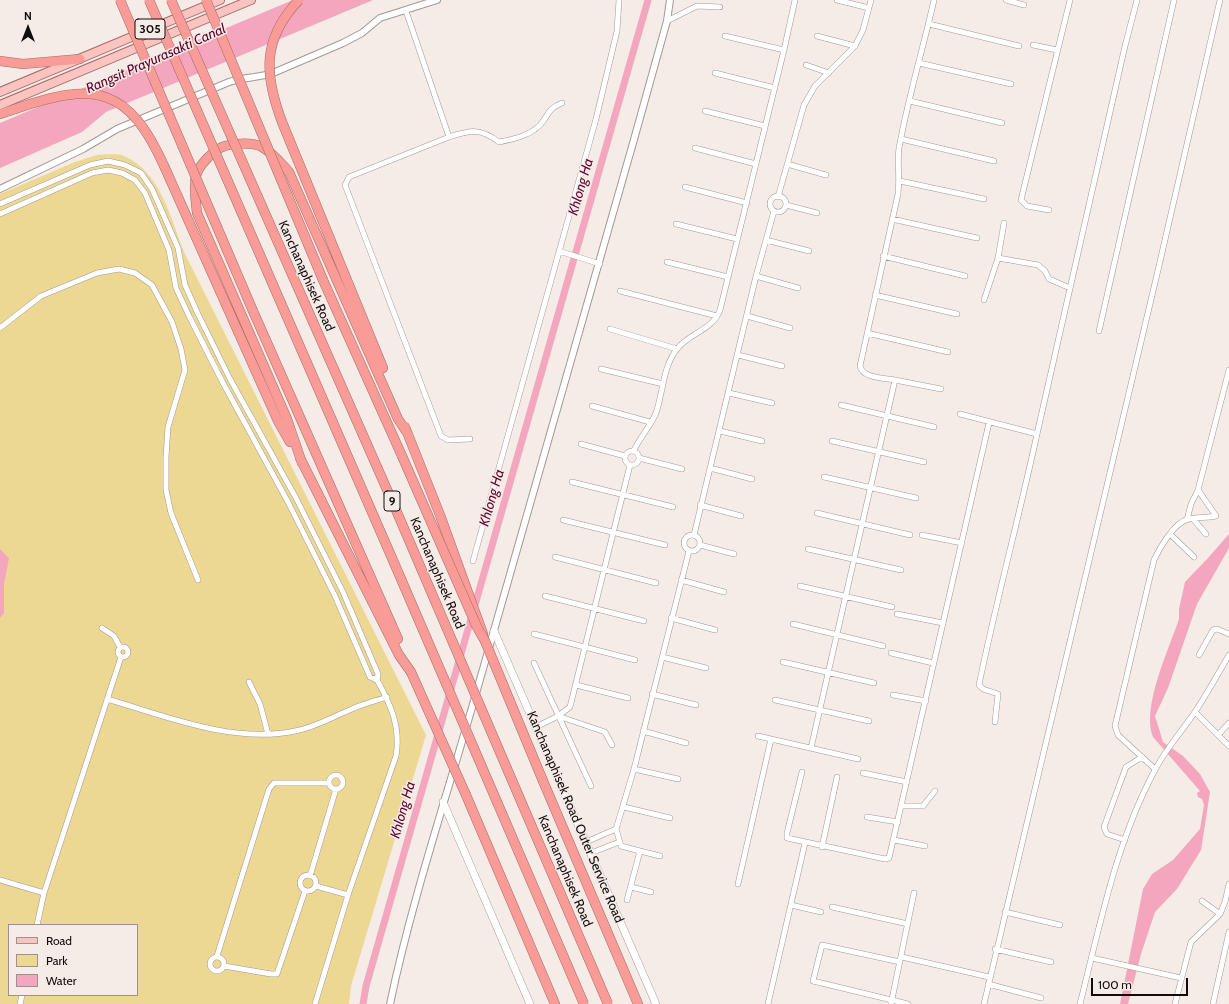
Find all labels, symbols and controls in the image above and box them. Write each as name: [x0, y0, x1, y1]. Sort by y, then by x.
north arrow: [8, 8, 48, 48]
text: N: [24, 9, 32, 23]
road number: 305: [135, 19, 165, 39]
water label: Rangsit Prayurasakti Canal: [83, 21, 229, 97]
water label: Khlong Ha: [565, 156, 597, 218]
street label: Kanchanaphisek Road: [275, 218, 337, 334]
water label: Khlong Ha: [476, 467, 508, 529]
road number: 9: [384, 491, 400, 511]
street label: Kanchanaphisek Road: [406, 515, 468, 631]
street label: Kanchanaphisek Road Outer Service Road: [523, 709, 627, 925]
water label: Khlong Ha: [387, 779, 419, 841]
street label: Kanchanaphisek Road: [534, 813, 596, 929]
legend: [8, 924, 138, 996]
text: Road: [46, 933, 72, 948]
text: Park: [46, 953, 68, 968]
scale bar: [1093, 970, 1190, 996]
text: Water: [46, 973, 76, 988]
text: 100 m: [1098, 977, 1132, 992]

